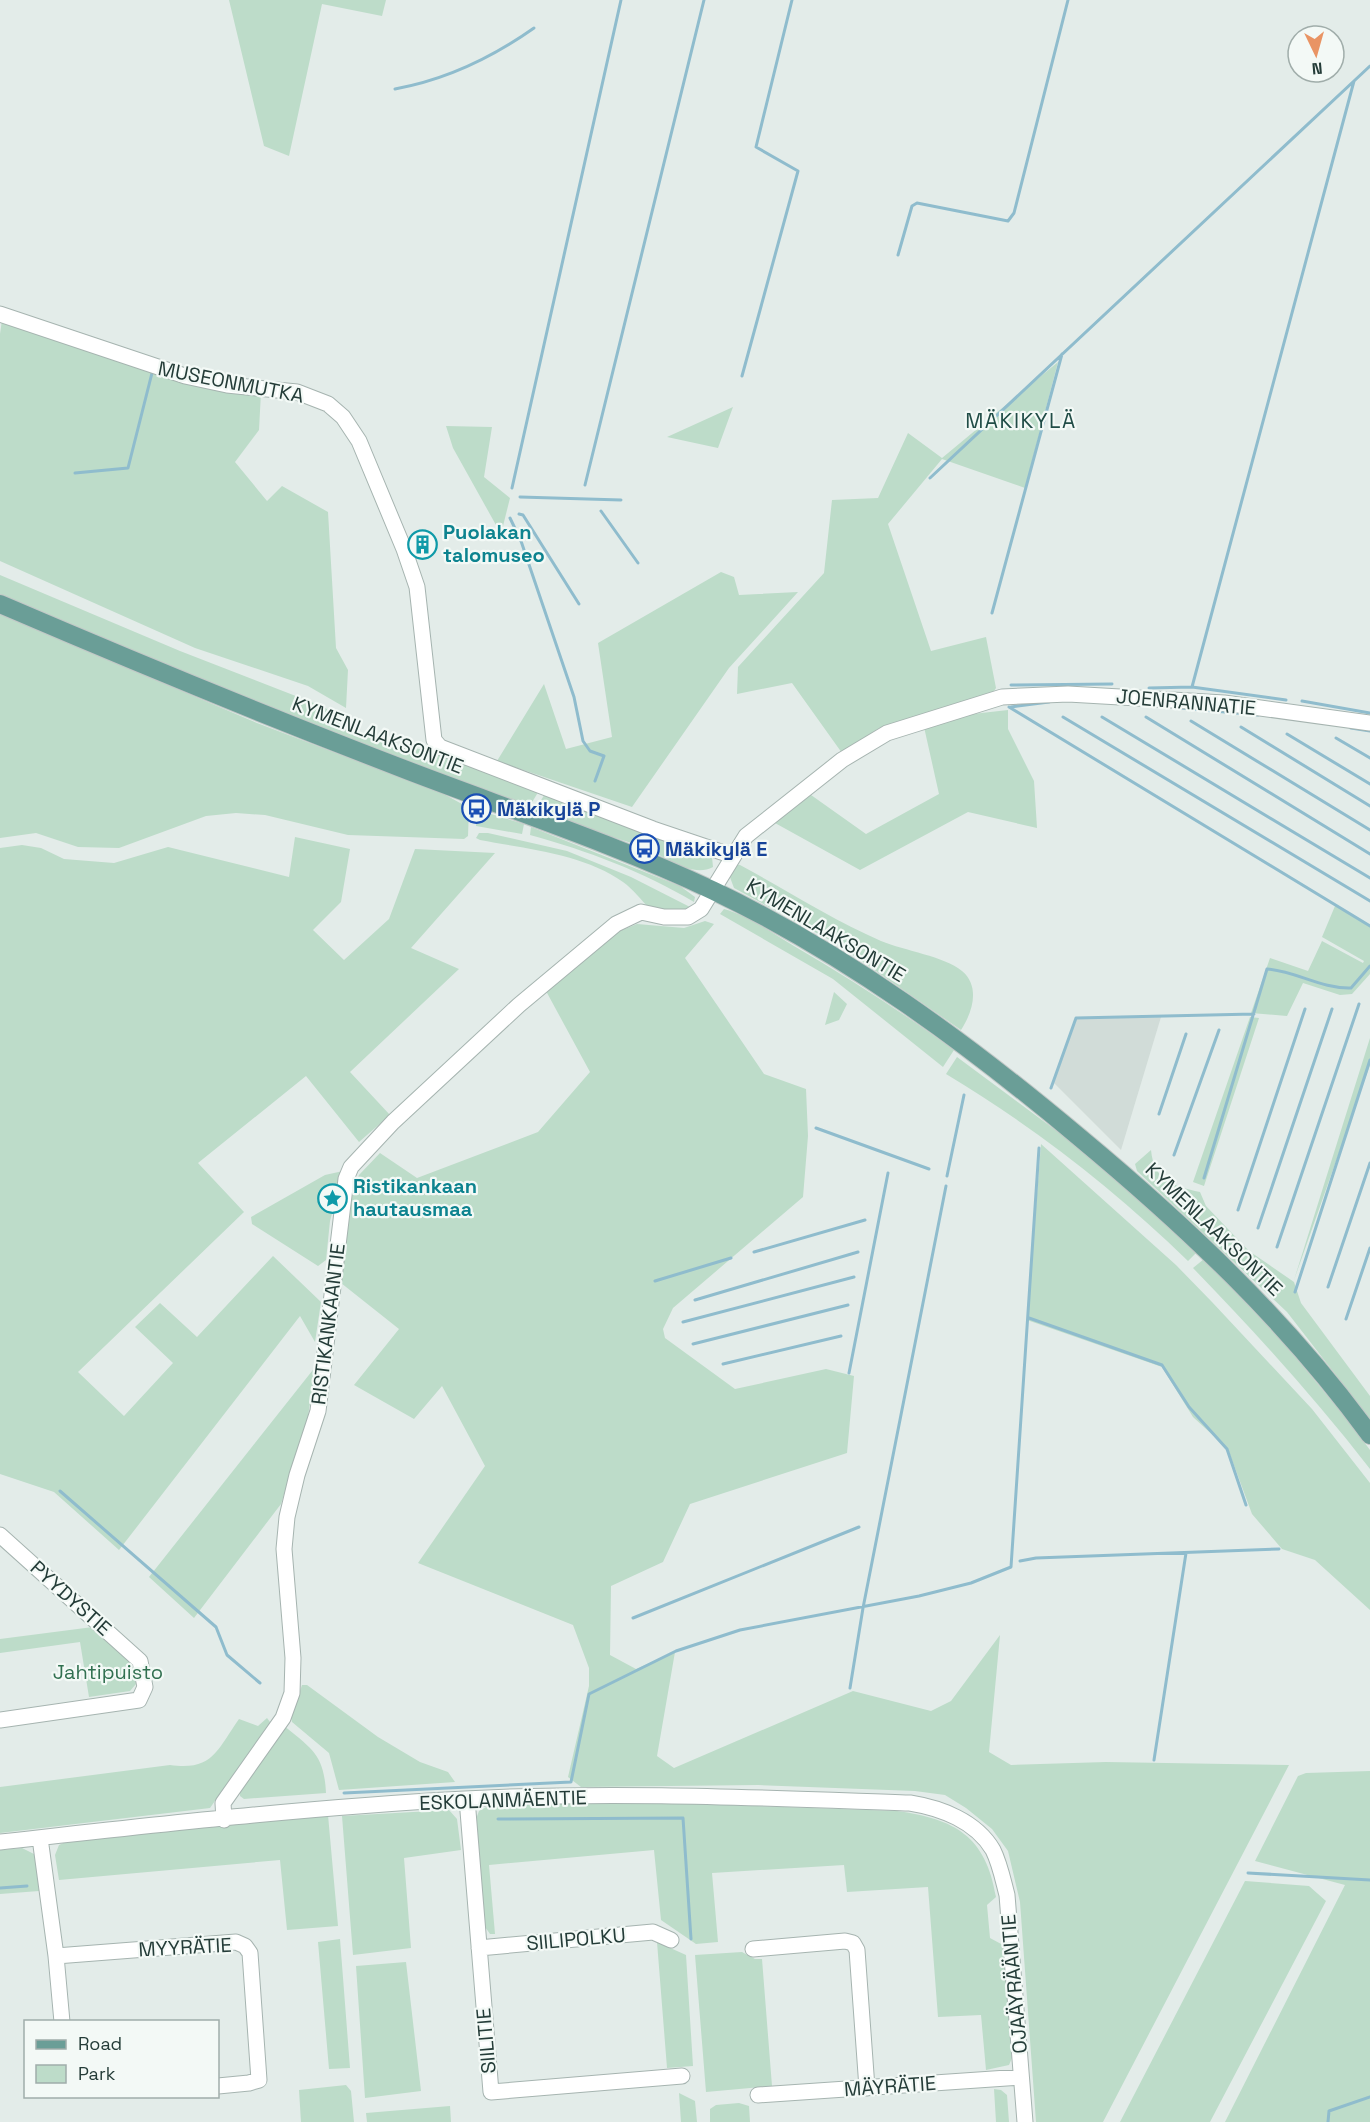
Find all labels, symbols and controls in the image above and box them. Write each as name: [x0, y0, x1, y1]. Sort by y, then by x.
north arrow: [1286, 24, 1346, 84]
text: N: [1311, 58, 1324, 79]
street label: MUSEONMUTKA: [156, 355, 307, 409]
district label: MÄKIKYLÄ: [965, 407, 1077, 434]
place label: Puolakan talomuseo: [443, 519, 545, 568]
building icon: Puolakan talomuseo: [406, 528, 438, 560]
street label: JOENRANNATIE: [1115, 683, 1257, 721]
street label: KYMENLAAKSONTIE: [289, 690, 467, 780]
bus stop icon: Mäkikylä P: [460, 793, 492, 825]
place label: Mäkikylä P: [497, 796, 600, 822]
bus stop icon: Mäkikylä E: [628, 833, 660, 865]
place label: Mäkikylä E: [665, 836, 767, 862]
street label: KYMENLAAKSONTIE: [742, 872, 910, 988]
street label: KYMENLAAKSONTIE: [1140, 1157, 1288, 1301]
place label: Ristikankaan hautausmaa: [353, 1173, 477, 1222]
place icon: Ristikankaan hautausmaa: [316, 1182, 348, 1214]
street label: RISTIKANKAANTIE: [305, 1242, 351, 1406]
street label: PYYDYSTIE: [25, 1555, 117, 1641]
park label: Jahtipuisto: [53, 1659, 163, 1685]
street label: ESKOLANMÄENTIE: [419, 1784, 587, 1816]
street label: OJAÄYRÄÄNTIE: [995, 1913, 1033, 2055]
street label: SIILIPOLKU: [525, 1922, 627, 1956]
street label: MYYRÄTIE: [138, 1932, 232, 1962]
street label: SIILITIE: [470, 2007, 502, 2075]
legend: [24, 2020, 219, 2098]
text: Road: [78, 2032, 122, 2055]
text: Park: [78, 2062, 116, 2085]
street label: MÄYRÄTIE: [843, 2070, 937, 2102]

